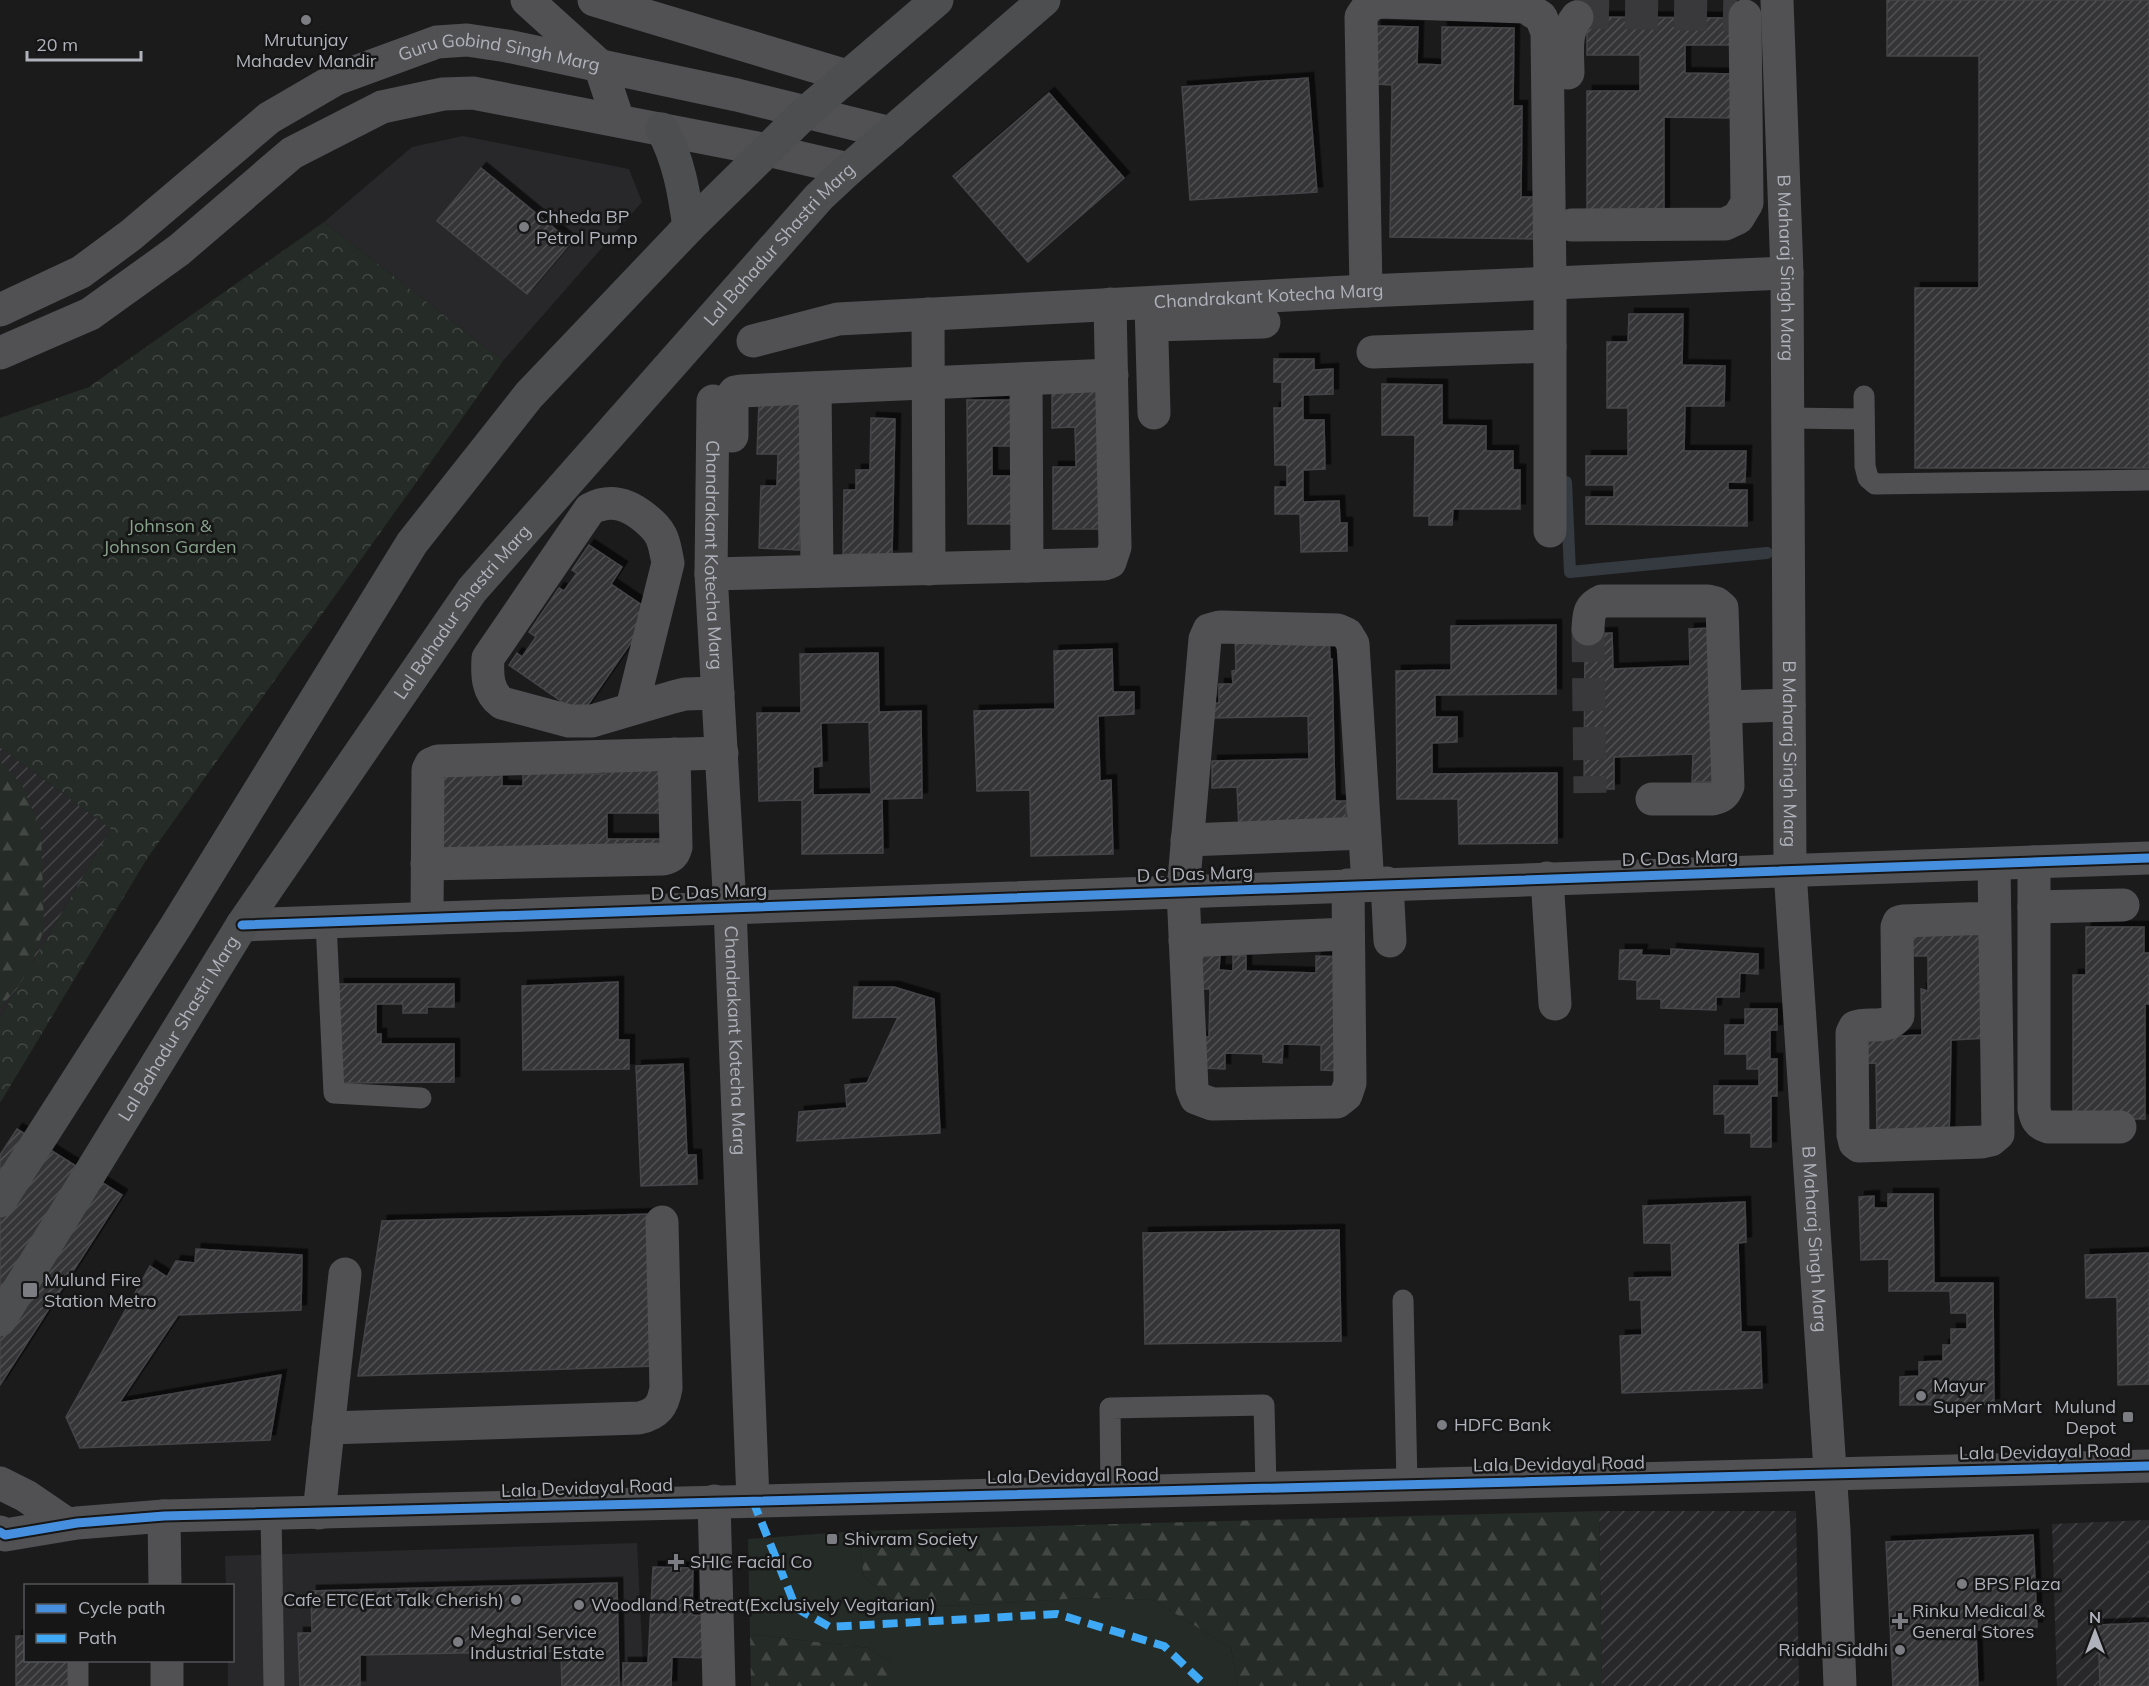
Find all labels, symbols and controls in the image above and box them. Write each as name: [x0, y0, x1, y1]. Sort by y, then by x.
marker: Mrutunjay Mahadev Mandir: [299, 13, 313, 27]
scale bar: [27, 24, 141, 62]
place label: Mrutunjay Mahadev Mandir: [236, 28, 377, 72]
street label: Guru Gobind Singh Marg: [395, 28, 602, 76]
text: 20 m: [36, 33, 78, 56]
street label: Lal Bahadur Shastri Marg: [698, 158, 859, 331]
street label: B Maharaj Singh Marg: [1772, 174, 1799, 361]
place label: Chheda BP Petrol Pump: [536, 205, 638, 249]
marker: Chheda BP Petrol Pump: [517, 220, 531, 234]
street label: Chandrakant Kotecha Marg: [1153, 278, 1384, 313]
street label: Chandrakant Kotecha Marg: [700, 440, 728, 670]
park label: Johnson & Johnson Garden: [103, 514, 237, 558]
street label: Lal Bahadur Shastri Marg: [388, 520, 535, 704]
street label: B Maharaj Singh Marg: [1778, 660, 1802, 847]
street label: D C Das Marg: [1621, 844, 1739, 871]
street label: D C Das Marg: [1136, 860, 1254, 887]
street label: D C Das Marg: [650, 878, 768, 905]
street label: Chandrakant Kotecha Marg: [720, 925, 752, 1156]
street label: Lal Bahadur Shastri Marg: [113, 931, 244, 1125]
street label: B Maharaj Singh Marg: [1797, 1145, 1833, 1333]
place label: Mulund Fire Station Metro: [44, 1268, 157, 1312]
marker: Mulund Fire Station Metro: [21, 1281, 39, 1299]
place label: Mayur Super mMart: [1933, 1374, 2042, 1418]
marker: Mayur Super mMart: [1914, 1389, 1928, 1403]
place label: Mulund Depot: [2054, 1395, 2116, 1439]
marker: Mulund Depot: [2121, 1410, 2135, 1424]
place label: HDFC Bank: [1454, 1413, 1552, 1436]
marker: HDFC Bank: [1435, 1418, 1449, 1432]
street label: Lala Devidayal Road: [1959, 1438, 2131, 1465]
street label: Lala Devidayal Road: [1473, 1450, 1645, 1477]
street label: Lala Devidayal Road: [987, 1462, 1159, 1489]
street label: Lala Devidayal Road: [501, 1473, 673, 1502]
place label: Shivram Society: [844, 1527, 978, 1550]
marker: Shivram Society: [825, 1532, 839, 1546]
place label: SHIC Facial Co: [690, 1550, 812, 1573]
marker: SHIC Facial Co: [667, 1553, 685, 1571]
place label: BPS Plaza: [1974, 1572, 2061, 1595]
marker: BPS Plaza: [1955, 1577, 1969, 1591]
legend: [24, 1584, 234, 1662]
place label: Cafe ETC(Eat Talk Cherish): [283, 1588, 504, 1611]
marker: Cafe ETC(Eat Talk Cherish): [509, 1593, 523, 1607]
place label: Woodland Retreat(Exclusively Vegitarian): [591, 1593, 936, 1616]
text: Cycle path: [78, 1596, 165, 1619]
marker: Woodland Retreat(Exclusively Vegitarian): [572, 1598, 586, 1612]
place label: Rinku Medical & General Stores: [1912, 1599, 2046, 1643]
north arrow: [2065, 1602, 2125, 1662]
text: N: [2089, 1607, 2101, 1627]
marker: Rinku Medical & General Stores: [1893, 1614, 1907, 1628]
place label: Meghal Service Industrial Estate: [470, 1620, 605, 1664]
text: Path: [78, 1626, 117, 1649]
marker: Meghal Service Industrial Estate: [451, 1635, 465, 1649]
place label: Riddhi Siddhi: [1778, 1638, 1888, 1661]
marker: Riddhi Siddhi: [1893, 1643, 1907, 1657]

